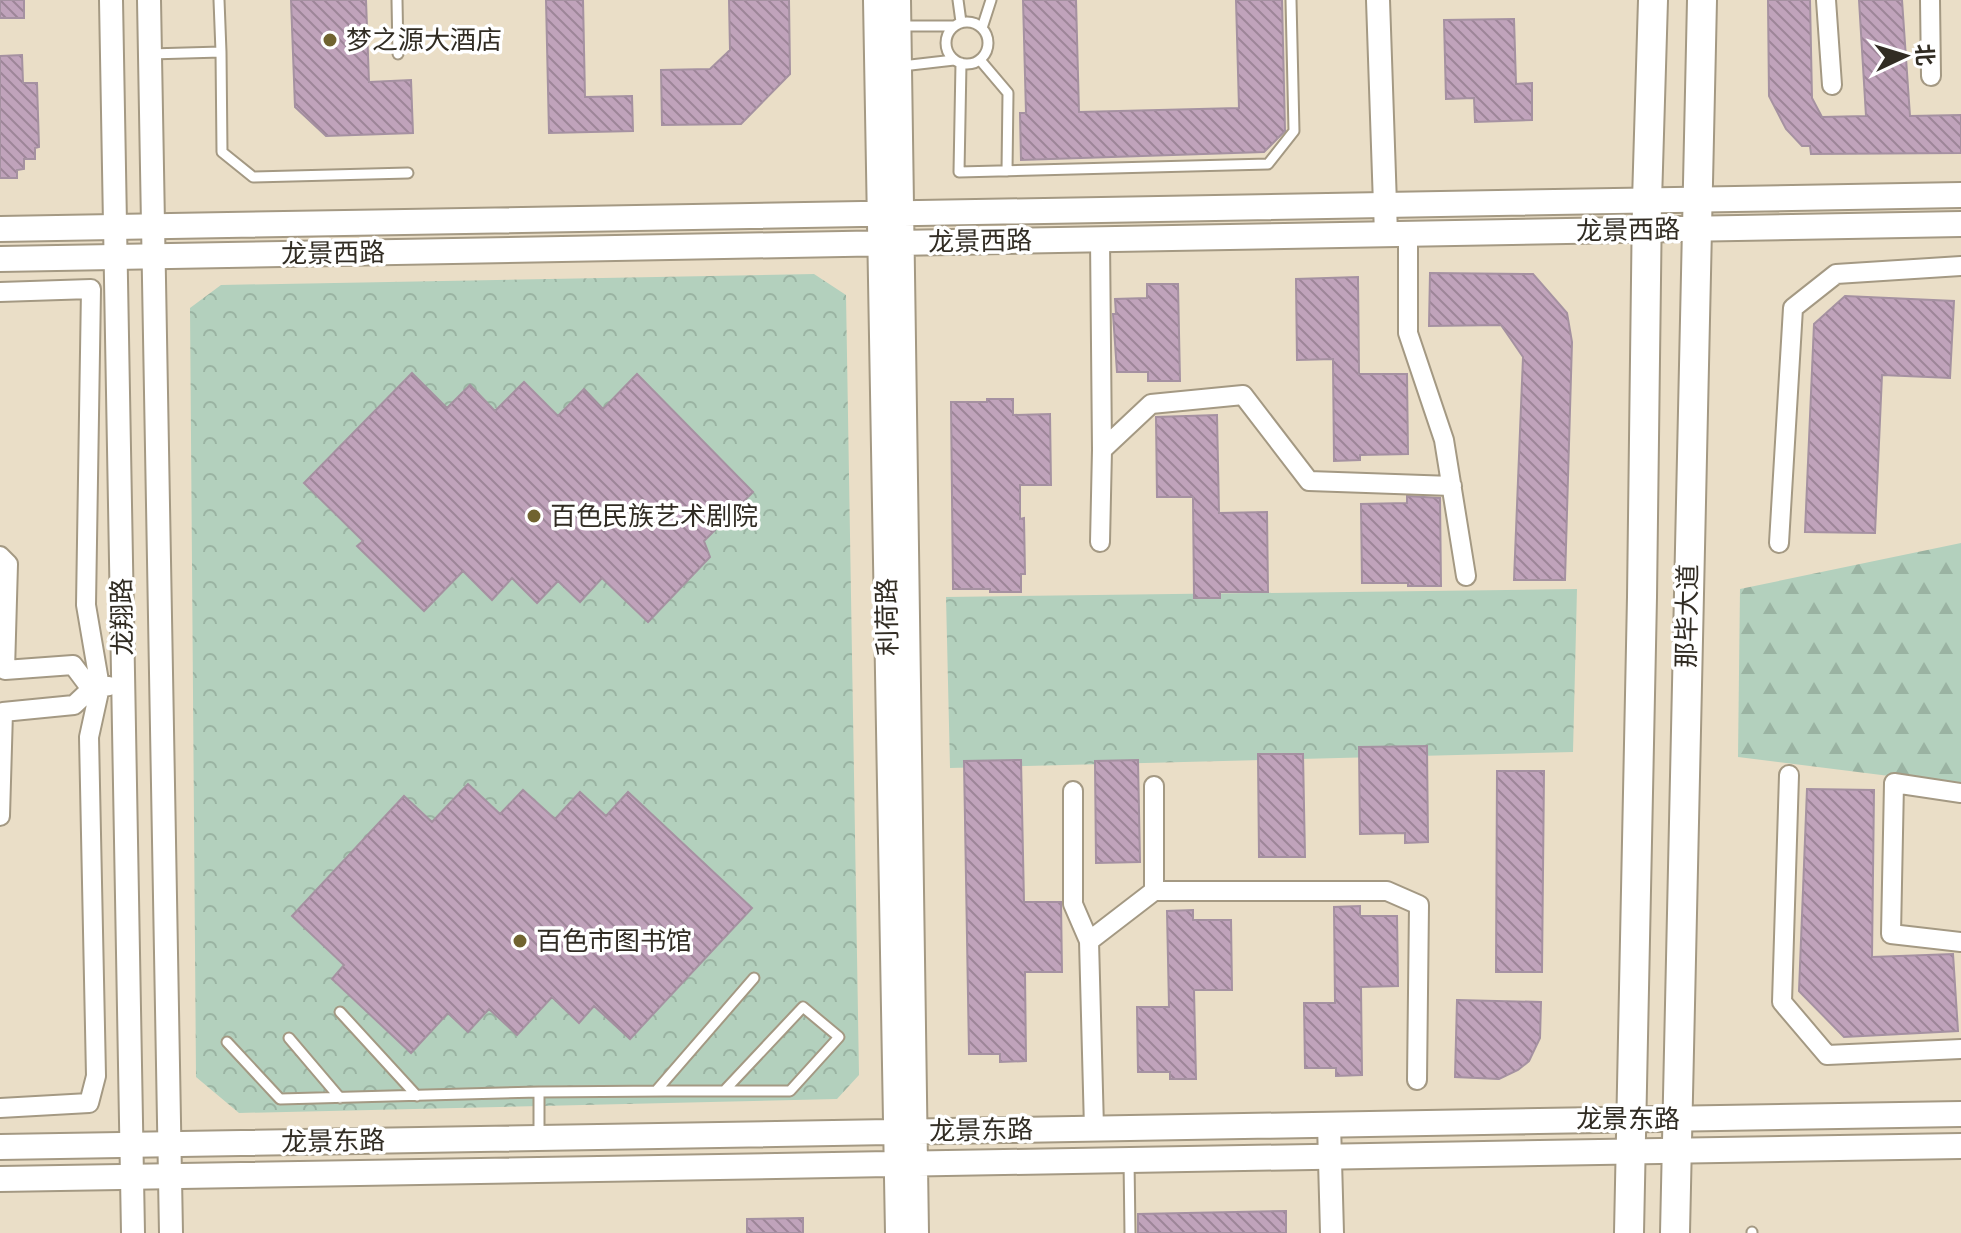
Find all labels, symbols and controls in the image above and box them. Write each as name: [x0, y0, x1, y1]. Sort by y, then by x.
north arrow: [1865, 16, 1945, 96]
place label: 梦之源大酒店: [346, 25, 502, 55]
marker: 梦之源大酒店: [321, 31, 339, 49]
text: 北: [1911, 43, 1938, 66]
street label: 龙景西路: [1576, 214, 1680, 246]
street label: 龙景西路: [928, 225, 1032, 257]
street label: 龙景西路: [281, 237, 385, 269]
place label: 百色民族艺术剧院: [550, 501, 758, 531]
marker: 百色民族艺术剧院: [525, 507, 543, 525]
street label: 那毕大道: [1671, 564, 1703, 668]
street label: 龙翔路: [106, 578, 138, 656]
street label: 利荷路: [871, 578, 903, 656]
place label: 百色市图书馆: [536, 926, 692, 956]
marker: 百色市图书馆: [511, 932, 529, 950]
street label: 龙景东路: [1576, 1104, 1680, 1134]
street label: 龙景东路: [929, 1114, 1033, 1146]
street label: 龙景东路: [281, 1125, 385, 1157]

